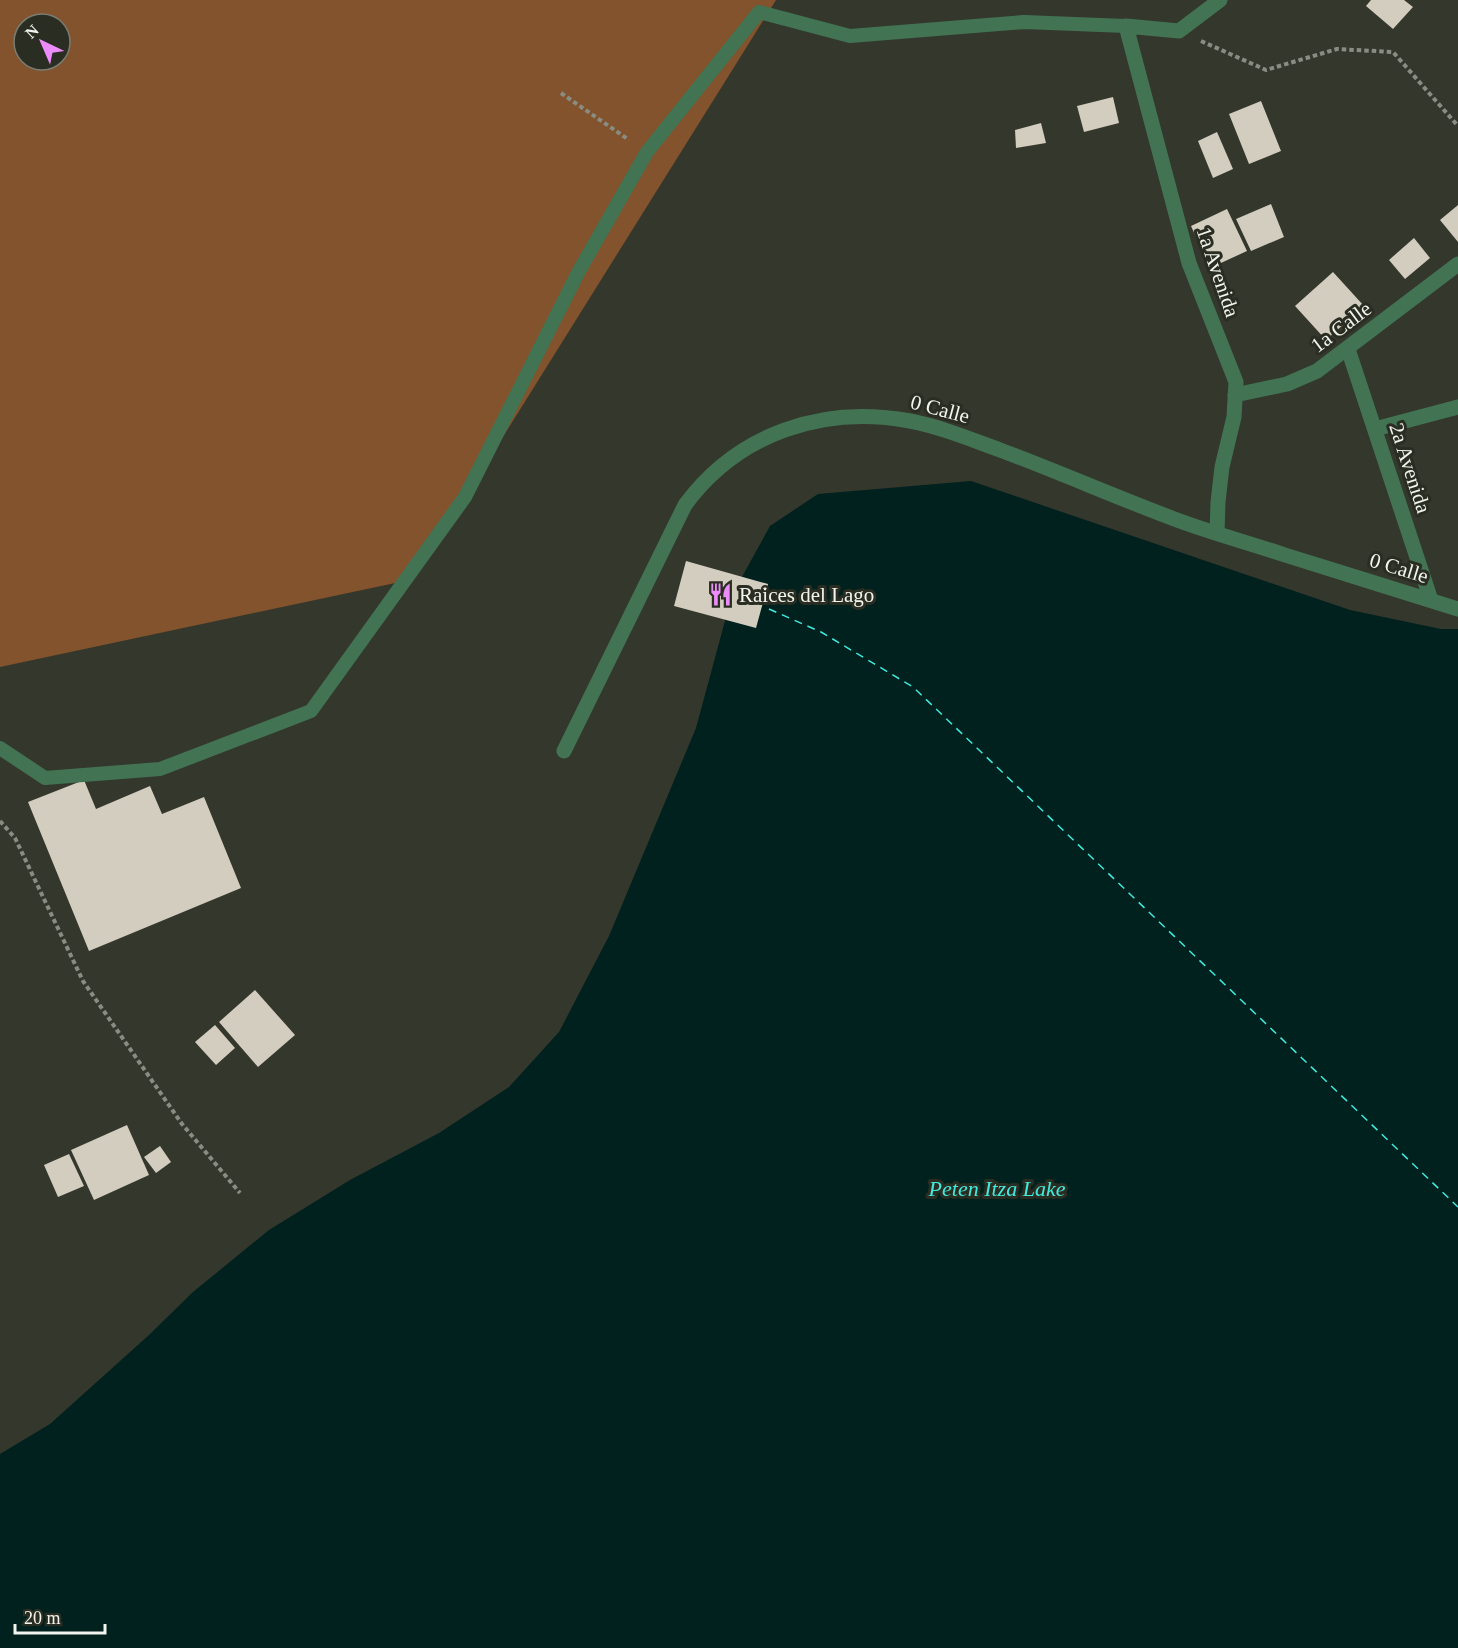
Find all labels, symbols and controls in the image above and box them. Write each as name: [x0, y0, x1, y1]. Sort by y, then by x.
north arrow: [12, 12, 72, 72]
text: N: [22, 21, 42, 42]
street label: 1a Avenida: [1191, 224, 1245, 321]
street label: 1a Calle: [1306, 297, 1376, 357]
street label: 0 Calle: [908, 390, 972, 428]
street label: 2a Avenida: [1384, 420, 1436, 517]
street label: 0 Calle: [1367, 548, 1431, 588]
restaurant icon: Raices del Lago: [708, 582, 734, 608]
place label: Raices del Lago: [739, 583, 874, 607]
water label: Peten Itza Lake: [928, 1176, 1066, 1201]
scale bar: [15, 1597, 105, 1635]
text: 20 m: [24, 1608, 61, 1628]

